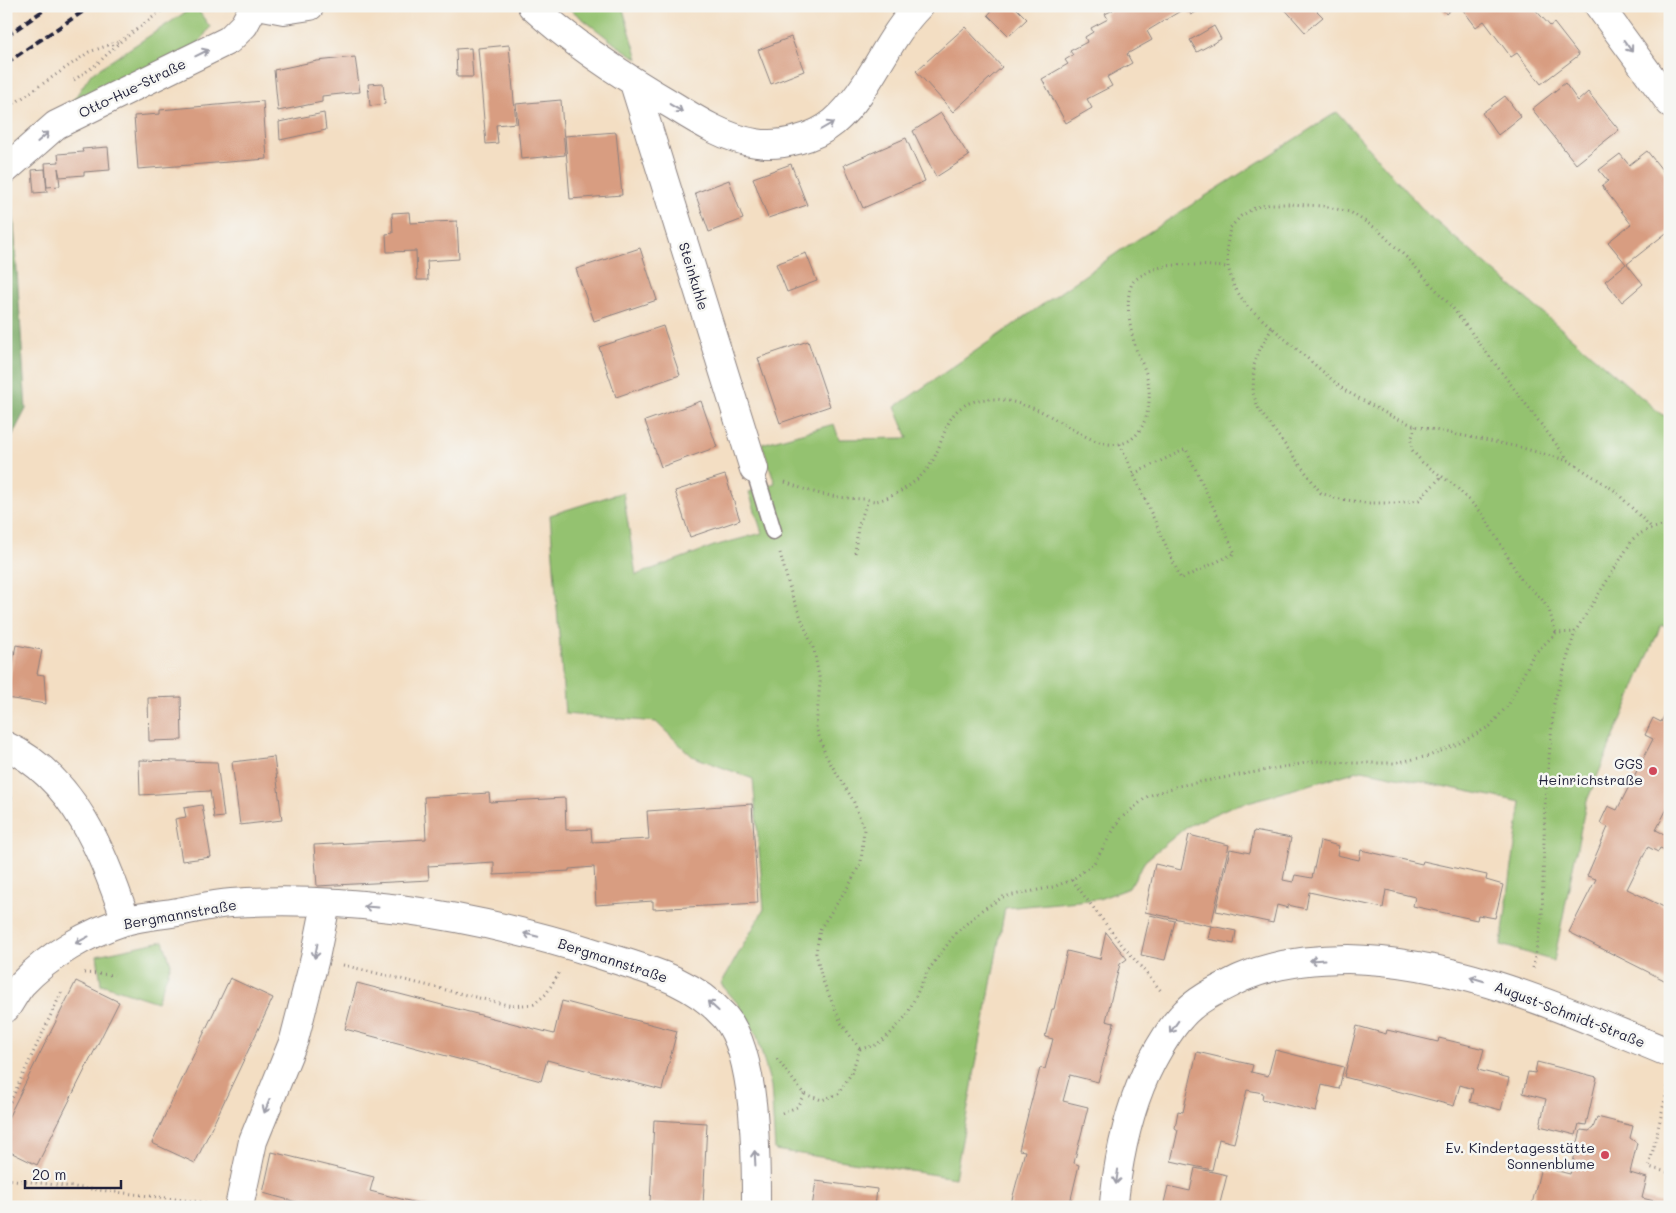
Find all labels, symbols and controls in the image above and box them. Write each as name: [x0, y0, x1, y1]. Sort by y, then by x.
one-way arrow: [1623, 38, 1633, 52]
one-way arrow: [194, 48, 209, 58]
street label: Otto-Hue-Straße: [75, 54, 189, 122]
one-way arrow: [668, 103, 683, 113]
one-way arrow: [819, 121, 834, 131]
one-way arrow: [36, 132, 49, 143]
street label: Steinkuhle: [675, 240, 713, 312]
place label: GGS Heinrichstraße: [1539, 754, 1643, 789]
marker: GGS Heinrichstraße: [1647, 765, 1659, 777]
street label: Bergmannstraße: [122, 895, 238, 933]
one-way arrow: [364, 902, 380, 911]
one-way arrow: [523, 930, 539, 940]
street label: Bergmannstraße: [556, 933, 670, 987]
one-way arrow: [74, 935, 89, 945]
one-way arrow: [311, 943, 321, 959]
one-way arrow: [1309, 956, 1325, 965]
one-way arrow: [1470, 974, 1486, 984]
street label: August-Schmidt-Straße: [1492, 977, 1648, 1051]
one-way arrow: [706, 1000, 719, 1012]
one-way arrow: [1169, 1020, 1179, 1034]
one-way arrow: [262, 1098, 272, 1113]
place label: Ev. Kindertagesstätte Sonnenblume: [1446, 1138, 1595, 1173]
marker: Ev. Kindertagesstätte Sonnenblume: [1599, 1149, 1611, 1161]
one-way arrow: [751, 1150, 760, 1166]
scale bar: [25, 1158, 121, 1190]
text: 20 m: [32, 1164, 66, 1184]
one-way arrow: [1112, 1169, 1122, 1185]

